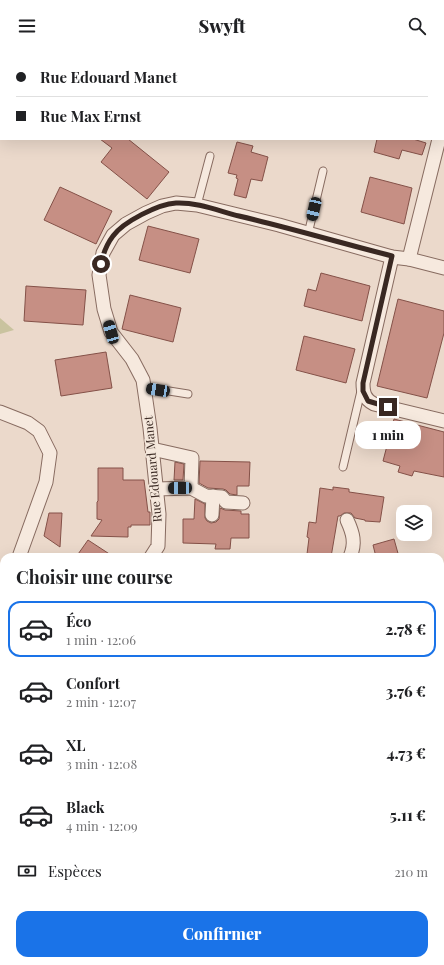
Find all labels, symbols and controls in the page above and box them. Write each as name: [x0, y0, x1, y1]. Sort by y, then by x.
text: Swyft: [199, 14, 245, 38]
icon: menu: [16, 15, 38, 37]
icon: search: [406, 15, 428, 37]
text: Rue Edouard Manet: [40, 67, 177, 87]
text: Rue Max Ernst: [40, 106, 141, 126]
car: [305, 196, 323, 222]
route start: [92, 255, 110, 273]
car: [102, 319, 120, 345]
car: [145, 382, 171, 398]
route end: [379, 398, 397, 416]
street label: Rue Edouard Manet: [139, 415, 165, 523]
callout: 1 min: [355, 421, 421, 449]
text: 1 min: [372, 426, 404, 443]
car: [168, 482, 192, 494]
map controls: [396, 505, 432, 541]
button: layers: [396, 505, 432, 541]
text: Choisir une course: [16, 565, 173, 589]
icon: car: [18, 611, 54, 647]
text: Éco: [66, 611, 91, 631]
text: 2.78 €: [385, 619, 426, 639]
text: 1 min · 12:06: [66, 631, 136, 648]
icon: car: [18, 673, 54, 709]
text: Confort: [66, 673, 120, 693]
text: 3.76 €: [386, 681, 426, 701]
text: 2 min · 12:07: [66, 693, 136, 710]
icon: car: [18, 735, 54, 771]
text: XL: [66, 735, 86, 755]
text: 4.73 €: [386, 743, 426, 763]
text: 3 min · 12:08: [66, 755, 137, 772]
icon: car: [18, 797, 54, 833]
text: Black: [66, 797, 105, 817]
text: 5.11 €: [390, 805, 426, 825]
text: 4 min · 12:09: [66, 817, 138, 834]
icon: cash: [16, 860, 38, 882]
text: Espèces: [48, 861, 102, 881]
text: 210 m: [394, 863, 428, 880]
button: Confirmer: [16, 911, 428, 957]

